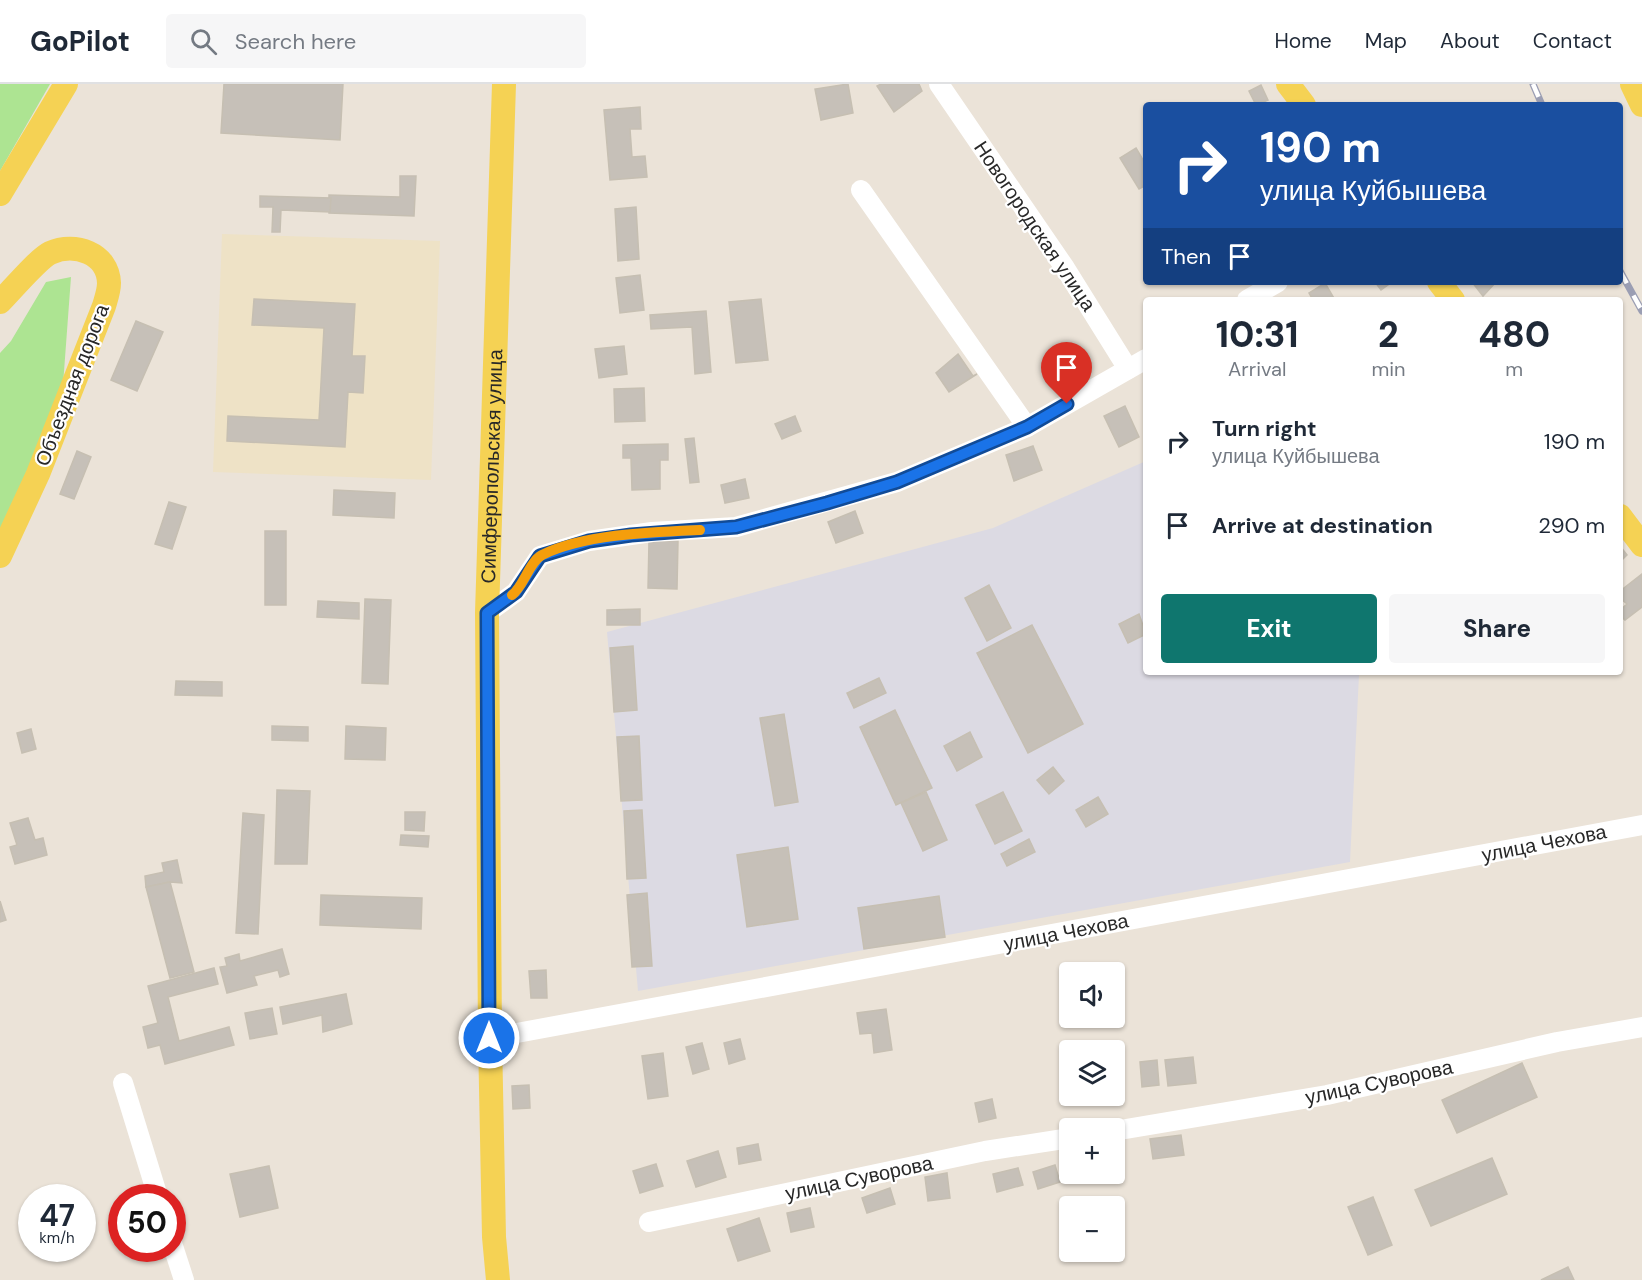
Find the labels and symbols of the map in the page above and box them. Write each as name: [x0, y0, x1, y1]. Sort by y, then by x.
street label: Новогородская улица: [968, 136, 1102, 317]
street label: Объездная дорога: [29, 300, 115, 470]
pin: [1041, 342, 1092, 404]
street label: Симферопольская улица: [475, 348, 508, 584]
street label: улица Чехова: [1479, 818, 1610, 868]
street label: улица Чехова: [1001, 907, 1132, 957]
position arrow: [457, 1006, 521, 1070]
street label: улица Суворова: [1303, 1054, 1456, 1110]
street label: улица Суворова: [783, 1150, 936, 1206]
speed limit sign: 50: [108, 1184, 186, 1262]

